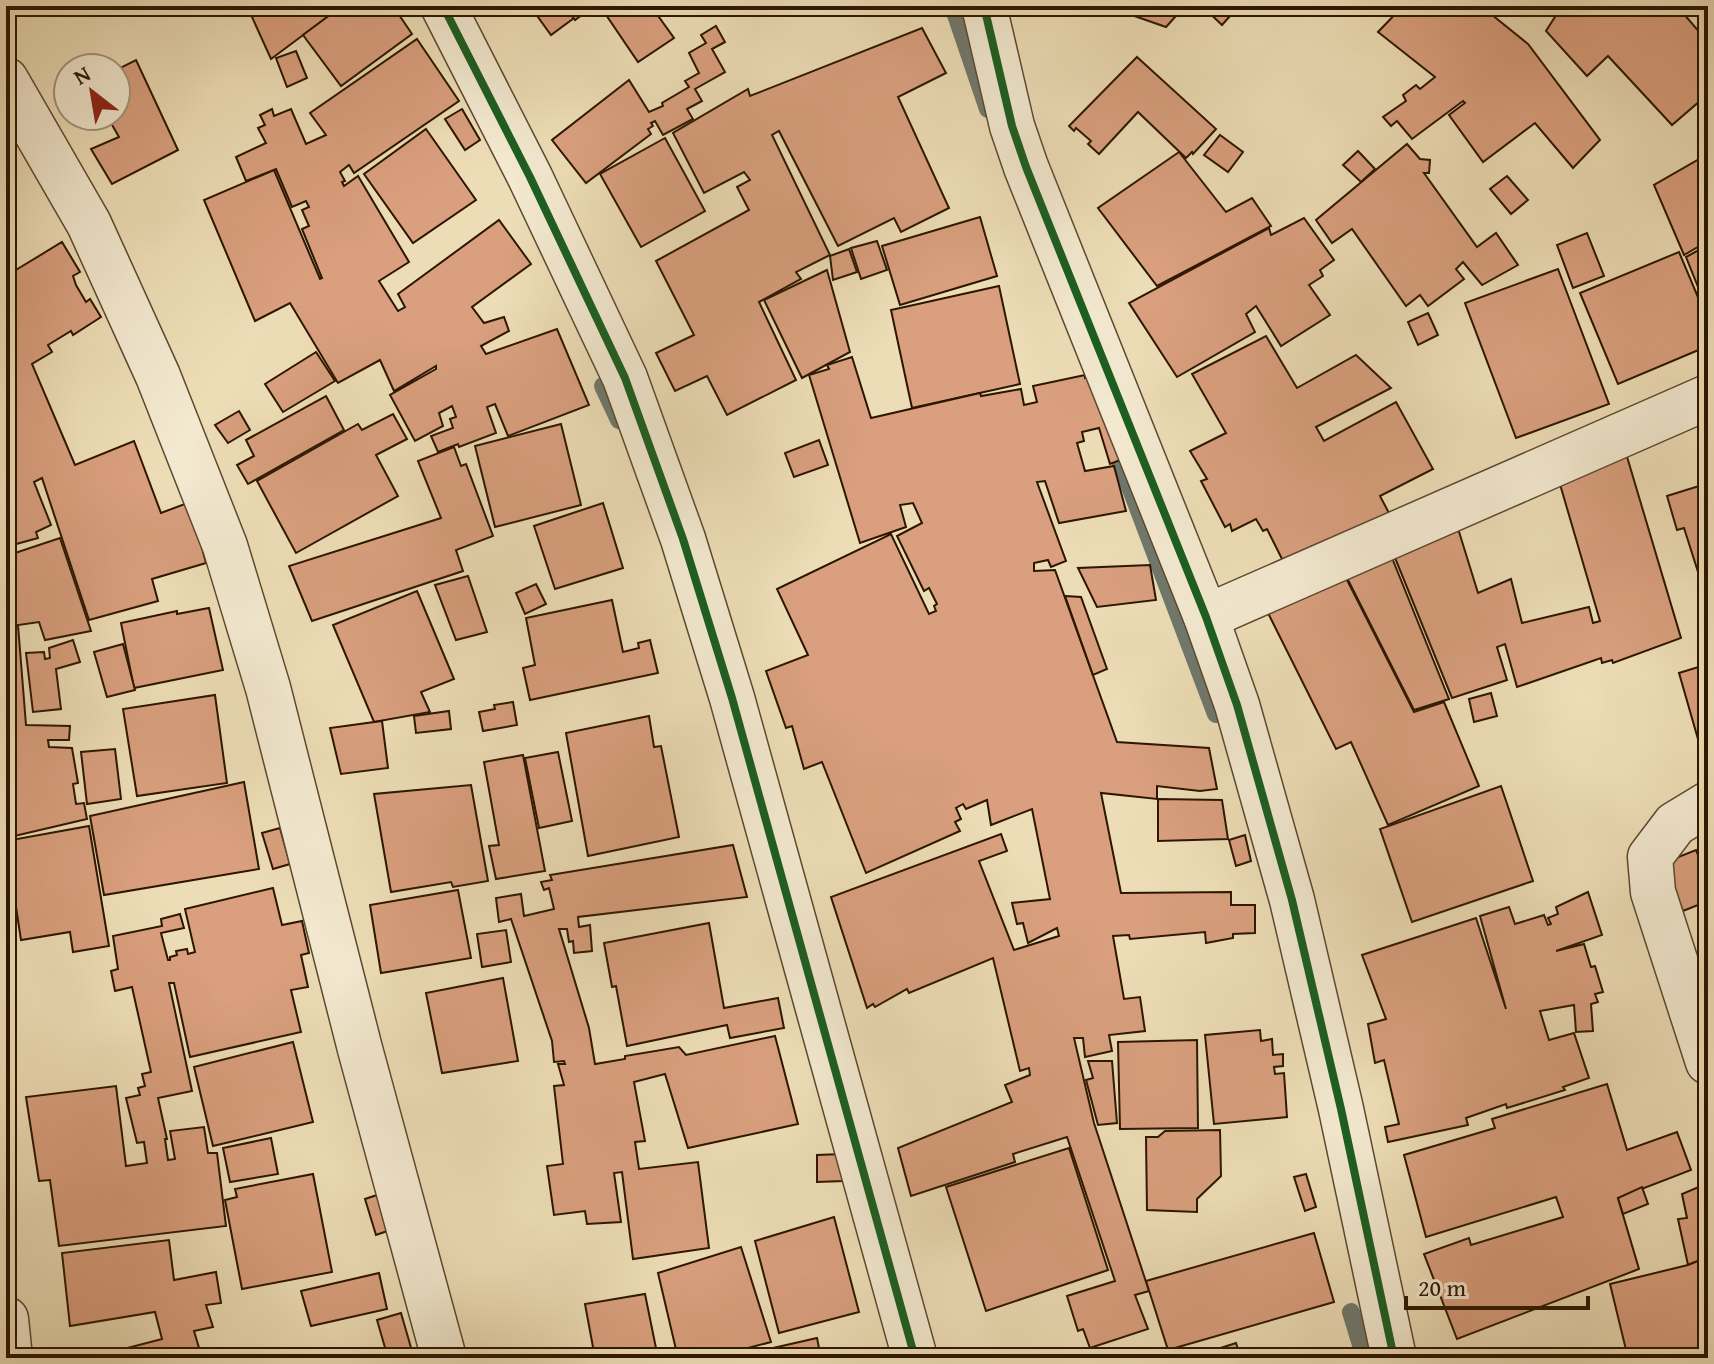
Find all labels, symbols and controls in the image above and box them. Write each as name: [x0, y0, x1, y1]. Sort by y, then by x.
north arrow: [52, 52, 132, 132]
text: N: [67, 57, 96, 92]
scale bar: [1406, 1260, 1588, 1310]
text: 20 m: [1418, 1270, 1466, 1305]

